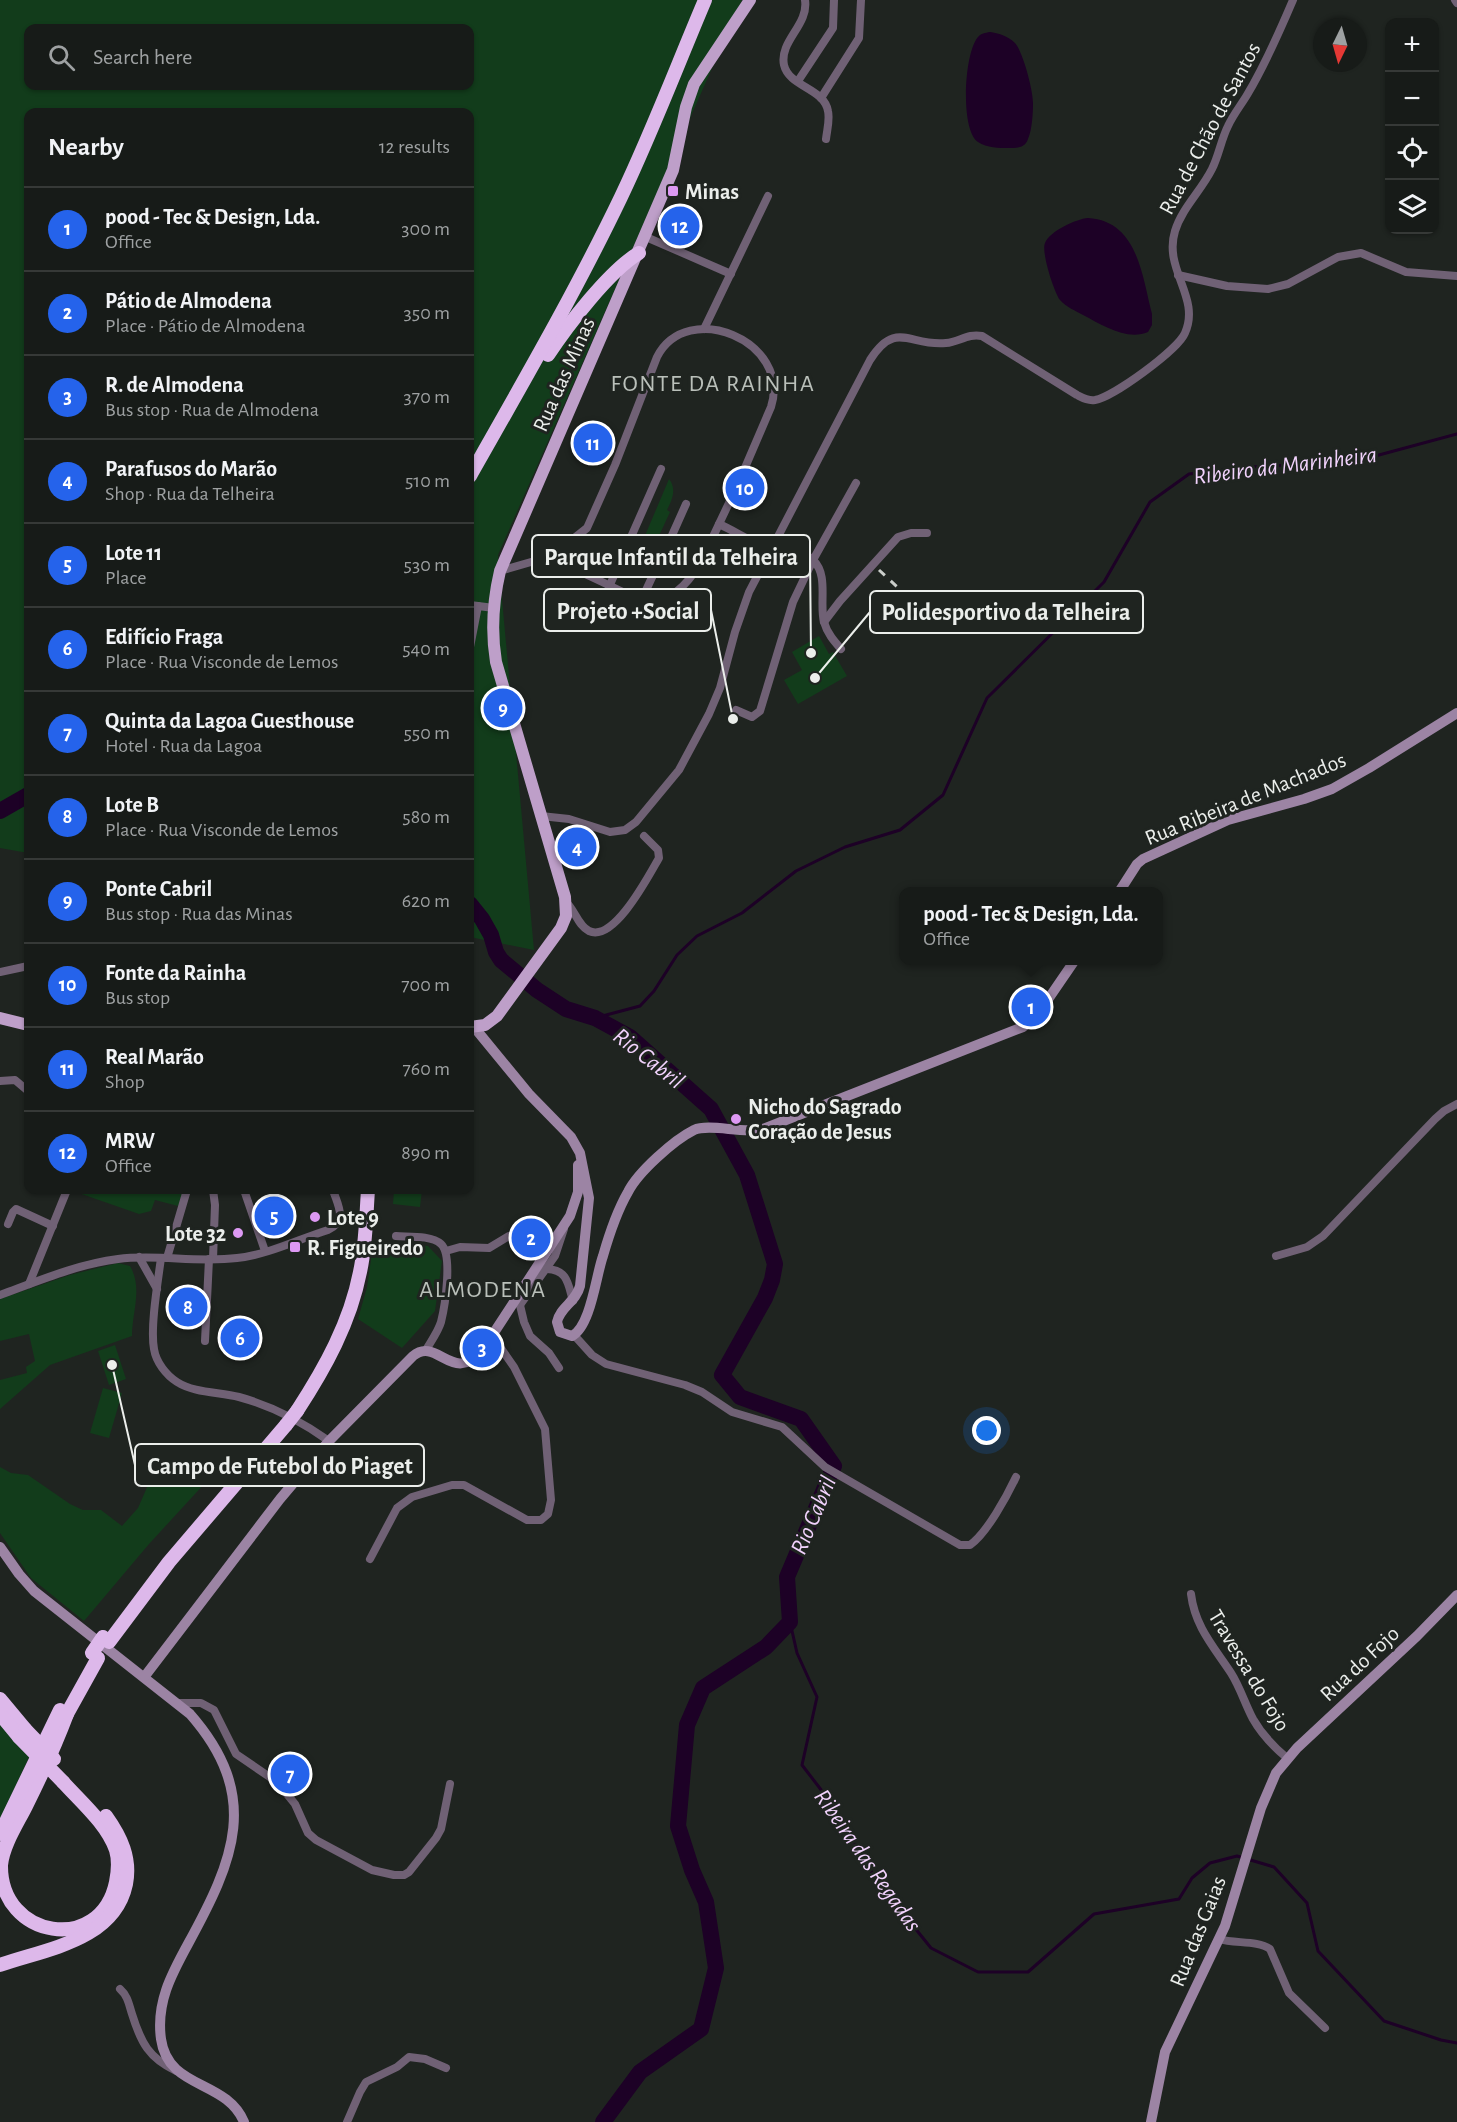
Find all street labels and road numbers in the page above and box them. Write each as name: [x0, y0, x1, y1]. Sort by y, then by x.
street label: Rua de Chão de Santos: [1155, 39, 1265, 218]
street label: Rua das Minas: [529, 314, 599, 435]
street label: Rua Ribeira de Machados: [1142, 749, 1349, 849]
street label: Travessa do Fojo: [1204, 1606, 1294, 1735]
street label: Rua do Fojo: [1316, 1622, 1403, 1705]
street label: Rua das Gaias: [1166, 1873, 1230, 1990]

